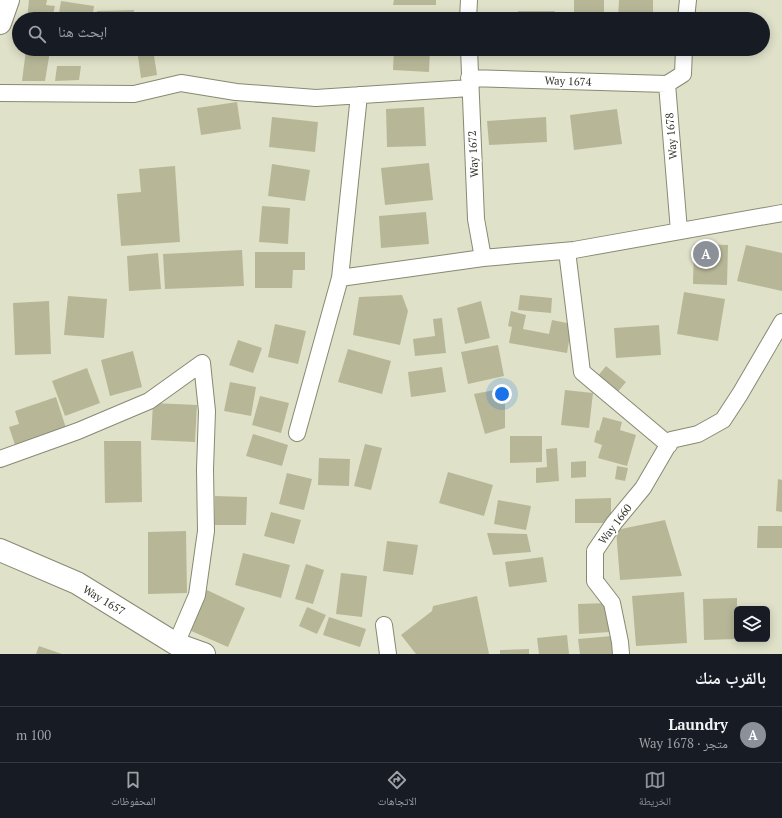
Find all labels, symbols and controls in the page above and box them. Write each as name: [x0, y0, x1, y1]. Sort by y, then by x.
search box: [12, 12, 770, 56]
text: ابحث هنا: [58, 21, 107, 41]
icon: search: [26, 23, 48, 45]
street label: Way 1674: [544, 73, 592, 89]
street label: Way 1678: [662, 112, 680, 160]
street label: Way 1672: [465, 130, 481, 178]
pin: A: [693, 239, 719, 269]
your location: [492, 384, 512, 404]
street label: Way 1660: [595, 501, 635, 547]
street label: Way 1657: [80, 582, 128, 618]
map controls: [734, 606, 770, 642]
button: layers: [734, 606, 770, 642]
text: بالقرب منك: [695, 666, 766, 689]
text: Laundry: [668, 714, 728, 734]
text: 100 m: [16, 726, 51, 744]
text: A: [748, 726, 758, 744]
text: متجر · Way 1678: [639, 734, 728, 752]
tab: المحفوظات: [111, 769, 156, 812]
tab: الاتجاهات: [378, 769, 417, 812]
tab: الخريطة: [639, 769, 671, 812]

